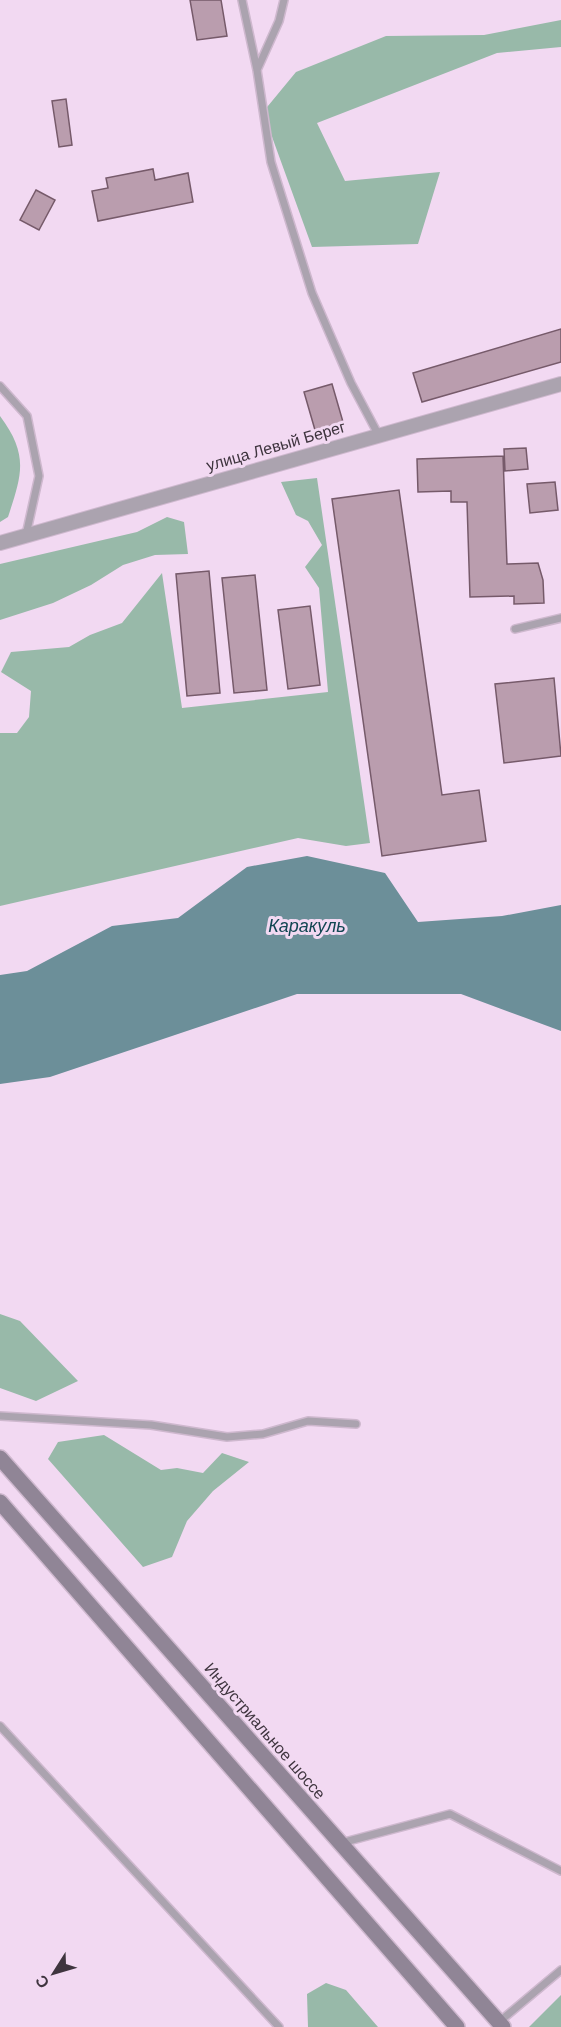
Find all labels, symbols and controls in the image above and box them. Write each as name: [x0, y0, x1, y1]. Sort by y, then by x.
street label: улица Левый Берег: [204, 416, 348, 476]
water label: Каракуль: [268, 914, 346, 938]
street label: Индустриальное шоссе: [200, 1658, 330, 1804]
north arrow: [24, 1943, 84, 2003]
text: С: [30, 1970, 54, 1993]

